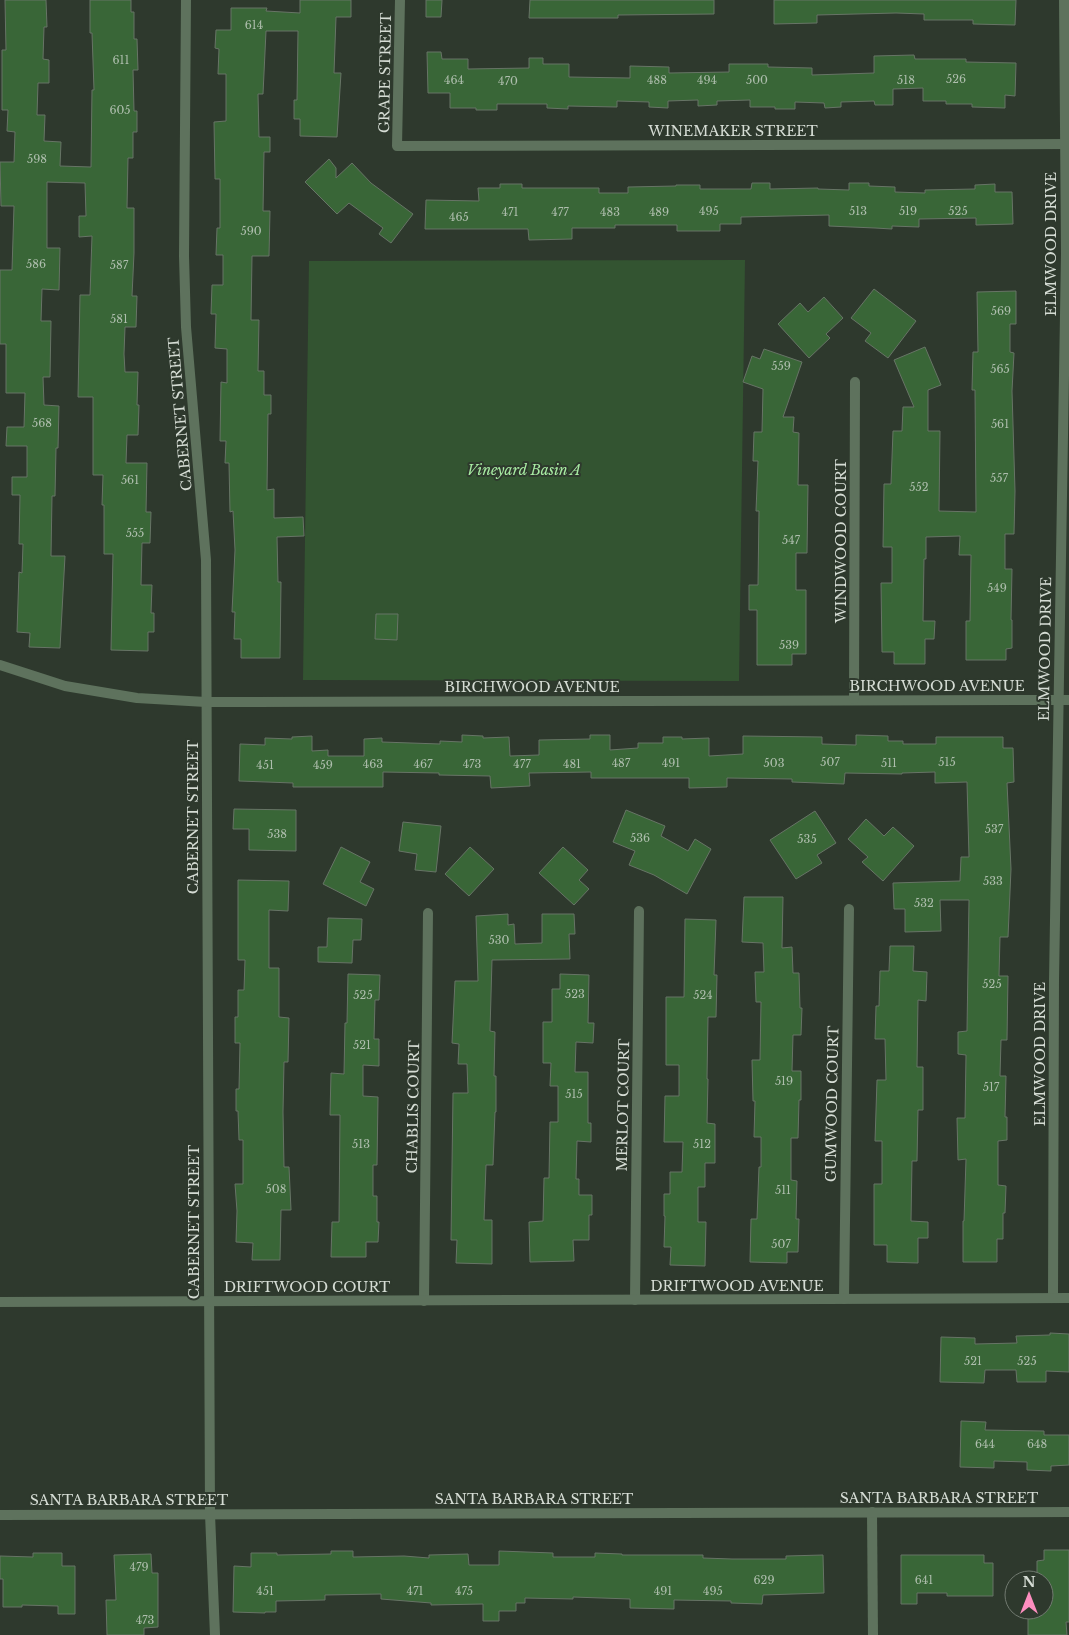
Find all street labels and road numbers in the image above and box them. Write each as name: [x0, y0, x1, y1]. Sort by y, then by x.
street label: GRAPE STREET: [375, 13, 395, 133]
street label: WINEMAKER STREET: [647, 122, 818, 140]
street label: ELMWOOD DRIVE: [1042, 172, 1060, 316]
street label: CABERNET STREET: [164, 336, 196, 492]
street label: WINDWOOD COURT: [832, 459, 850, 624]
street label: ELMWOOD DRIVE: [1035, 577, 1055, 721]
street label: BIRCHWOOD AVENUE: [849, 677, 1025, 695]
street label: BIRCHWOOD AVENUE: [444, 678, 620, 696]
street label: CABERNET STREET: [184, 740, 202, 894]
street label: ELMWOOD DRIVE: [1031, 982, 1049, 1126]
street label: GUMWOOD COURT: [822, 1026, 842, 1182]
street label: MERLOT COURT: [613, 1038, 633, 1172]
street label: CHABLIS COURT: [403, 1040, 423, 1174]
street label: CABERNET STREET: [185, 1145, 203, 1299]
street label: DRIFTWOOD AVENUE: [650, 1277, 824, 1295]
street label: DRIFTWOOD COURT: [224, 1278, 390, 1296]
street label: SANTA BARBARA STREET: [840, 1489, 1038, 1507]
street label: SANTA BARBARA STREET: [435, 1490, 633, 1508]
street label: SANTA BARBARA STREET: [30, 1491, 228, 1509]

